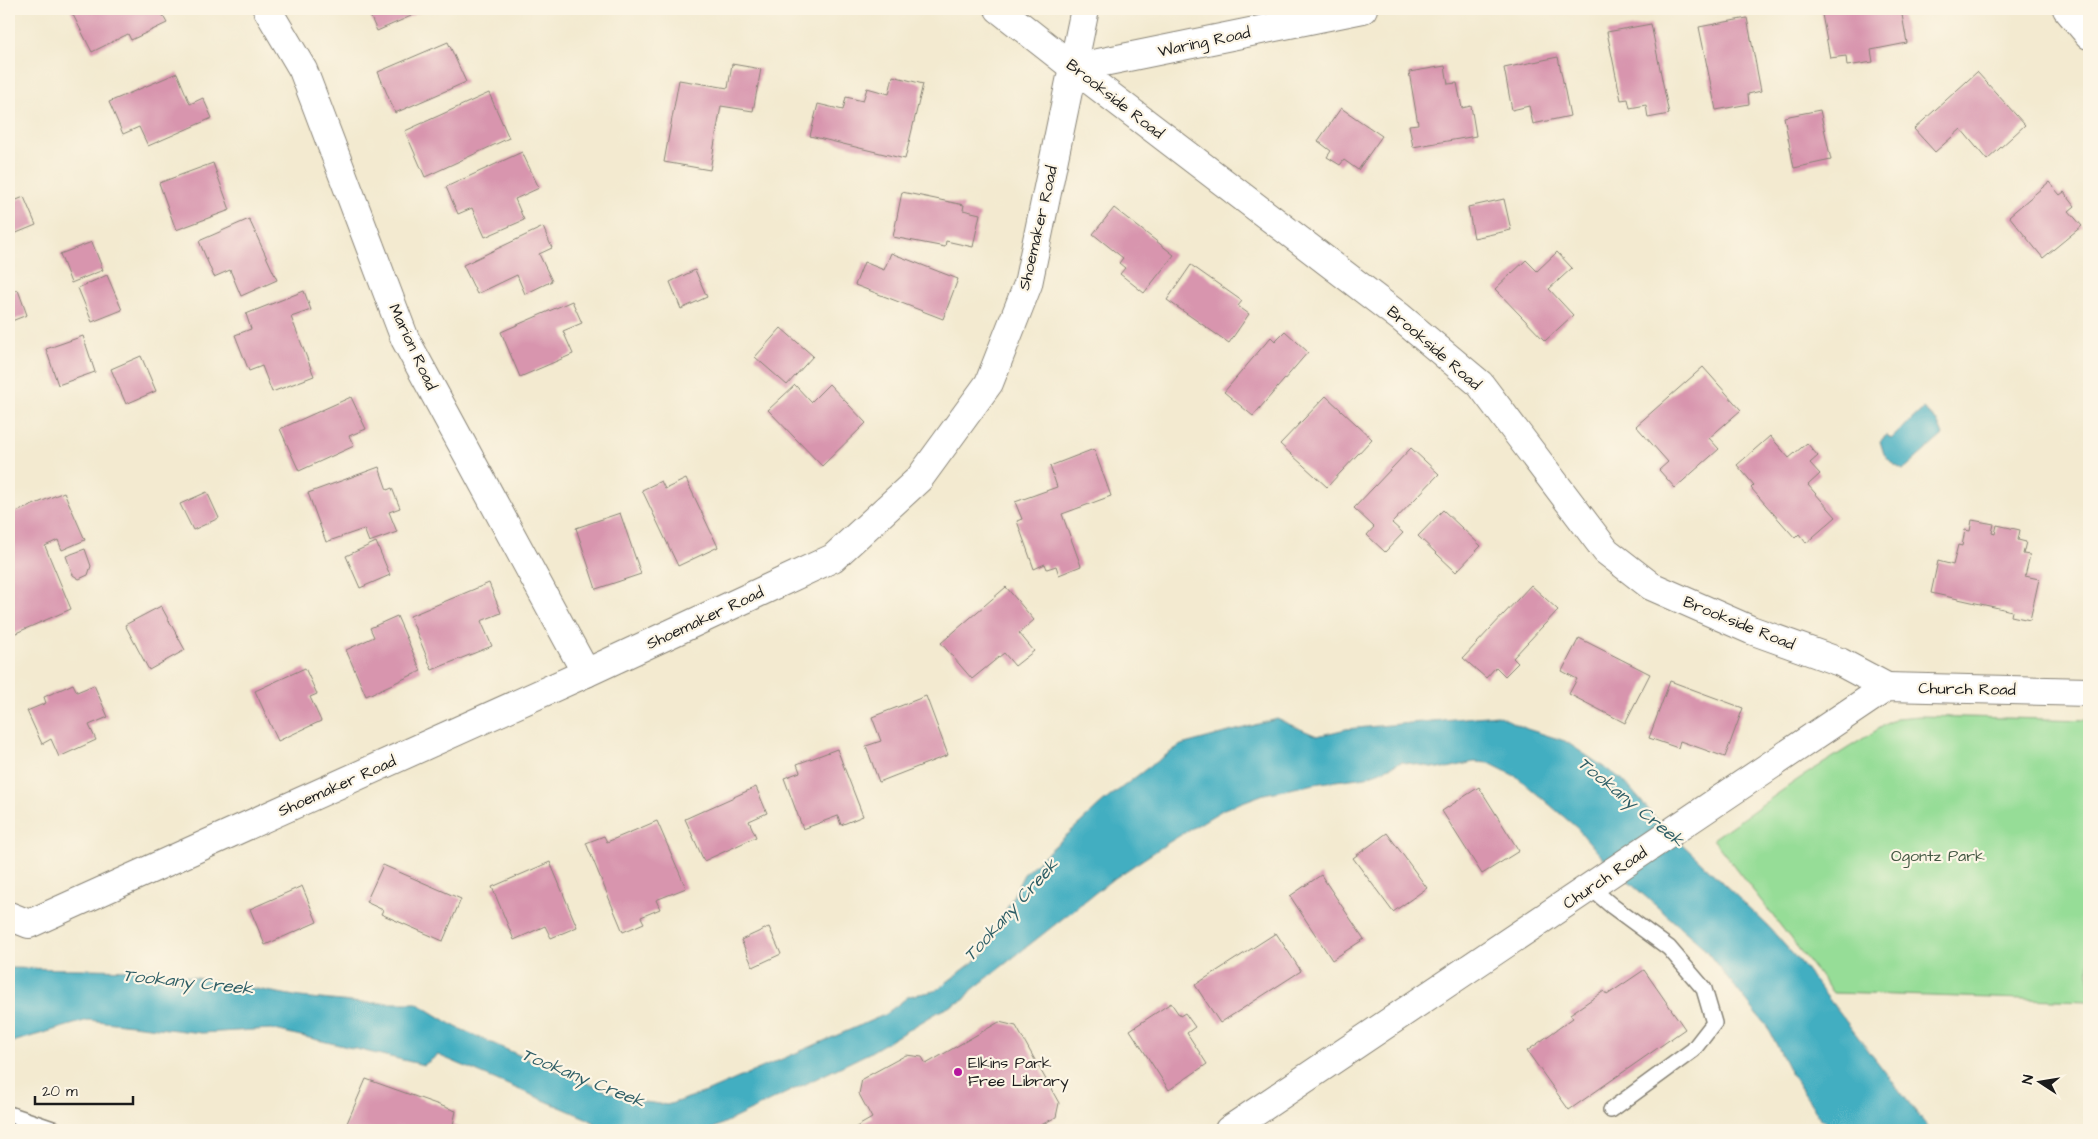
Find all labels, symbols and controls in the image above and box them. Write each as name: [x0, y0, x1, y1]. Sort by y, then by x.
street label: Waring Road: [1156, 21, 1252, 63]
street label: Brookside Road: [1062, 54, 1168, 144]
street label: Shoemaker Road: [1013, 164, 1063, 292]
street label: Marion Road: [383, 300, 443, 394]
street label: Brookside Road: [1382, 301, 1486, 395]
street label: Shoemaker Road: [643, 581, 767, 655]
street label: Brookside Road: [1680, 591, 1798, 655]
street label: Church Road: [1918, 677, 2016, 701]
street label: Shoemaker Road: [275, 750, 399, 822]
water label: Tookany Creek: [1572, 751, 1690, 854]
street label: Church Road: [1558, 842, 1652, 914]
park label: Ogontz Park: [1891, 845, 1985, 868]
water label: Tookany Creek: [958, 852, 1065, 968]
water label: Tookany Creek: [121, 963, 255, 1002]
water label: Tookany Creek: [517, 1042, 649, 1115]
place label: Elkins Park Free Library: [968, 1052, 1069, 1093]
north arrow: [2016, 1056, 2066, 1106]
marker: Elkins Park Free Library: [952, 1066, 964, 1078]
text: N: [2018, 1073, 2039, 1086]
scale bar: [35, 1074, 132, 1106]
text: 20 m: [42, 1081, 78, 1102]

